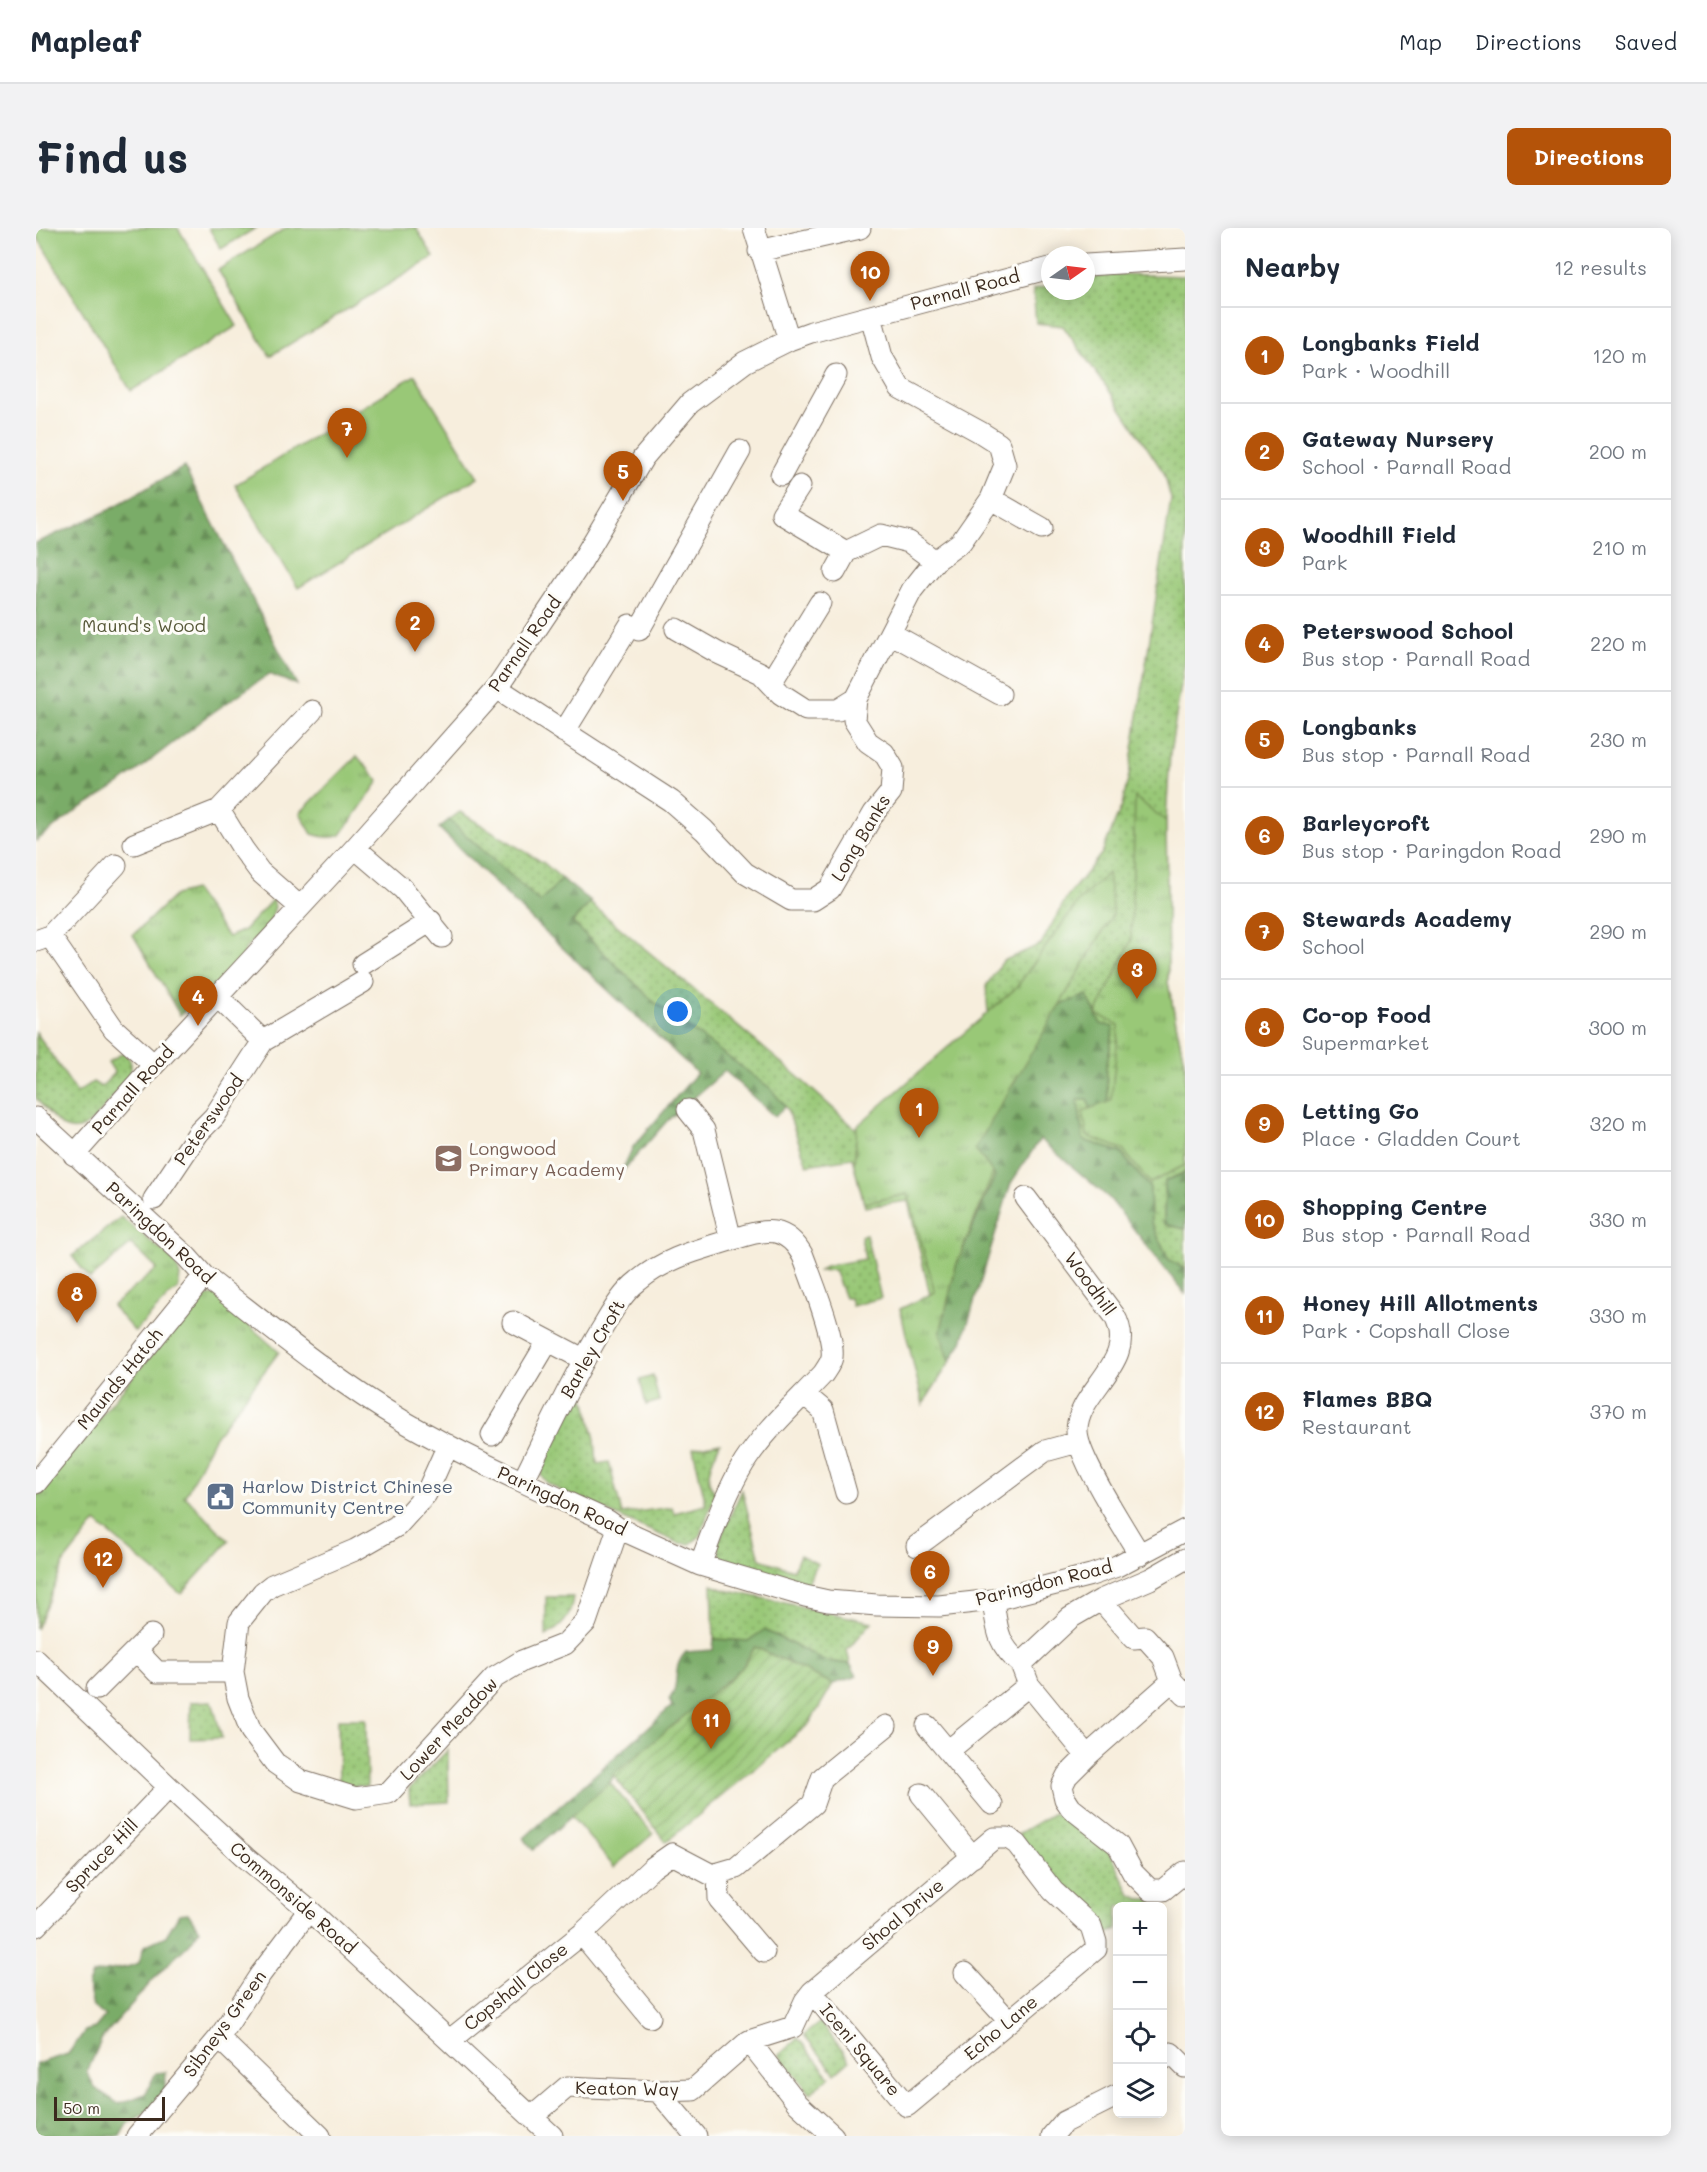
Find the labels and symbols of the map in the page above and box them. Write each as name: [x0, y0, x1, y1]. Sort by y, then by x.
north arrow: [1041, 246, 1095, 300]
pin: 10: [850, 251, 890, 301]
street label: Parnall Road: [908, 263, 1022, 315]
pin: 7: [328, 408, 366, 458]
pin: 5: [604, 452, 642, 501]
street label: Parnall Road: [482, 591, 566, 696]
pin: 2: [396, 602, 434, 652]
park label: Maund's Wood: [82, 613, 206, 637]
street label: Long Banks: [825, 790, 895, 885]
pin: 3: [1118, 950, 1156, 999]
pin: 4: [178, 976, 218, 1026]
your location: [663, 997, 692, 1026]
street label: Parnall Road: [86, 1040, 179, 1139]
street label: Peterswood: [168, 1069, 248, 1170]
pin: 1: [900, 1088, 938, 1138]
place label: Longwood Primary Academy: [469, 1136, 625, 1181]
school or university icon: Longwood Primary Academy: [432, 1143, 464, 1175]
street label: Paringdon Road: [101, 1176, 220, 1289]
street label: Woodhill: [1060, 1247, 1122, 1320]
pin: 8: [58, 1274, 96, 1323]
street label: Barley Croft: [554, 1295, 630, 1402]
street label: Maunds Hatch: [71, 1323, 168, 1434]
street label: Paringdon Road: [494, 1460, 631, 1541]
place label: Harlow District Chinese Community Centre: [242, 1474, 453, 1519]
public building icon: Harlow District Chinese Community Centre: [205, 1481, 237, 1513]
pin: 12: [84, 1538, 122, 1588]
pin: 6: [910, 1552, 950, 1601]
street label: Paringdon Road: [973, 1553, 1114, 1611]
pin: 9: [914, 1626, 952, 1676]
street label: Lower Meadow: [394, 1672, 502, 1785]
pin: 11: [692, 1700, 730, 1749]
street label: Spruce Hill: [60, 1813, 143, 1898]
street label: Commonside Road: [225, 1836, 362, 1959]
street label: Shoal Drive: [856, 1873, 948, 1956]
street label: Copshall Close: [458, 1937, 572, 2036]
street label: Sibneys Green: [177, 1965, 271, 2082]
street label: Echo Lane: [958, 1989, 1042, 2065]
street label: Iceni Square: [815, 1998, 907, 2101]
street label: Keaton Way: [575, 2075, 679, 2101]
scale bar: [54, 2094, 165, 2122]

